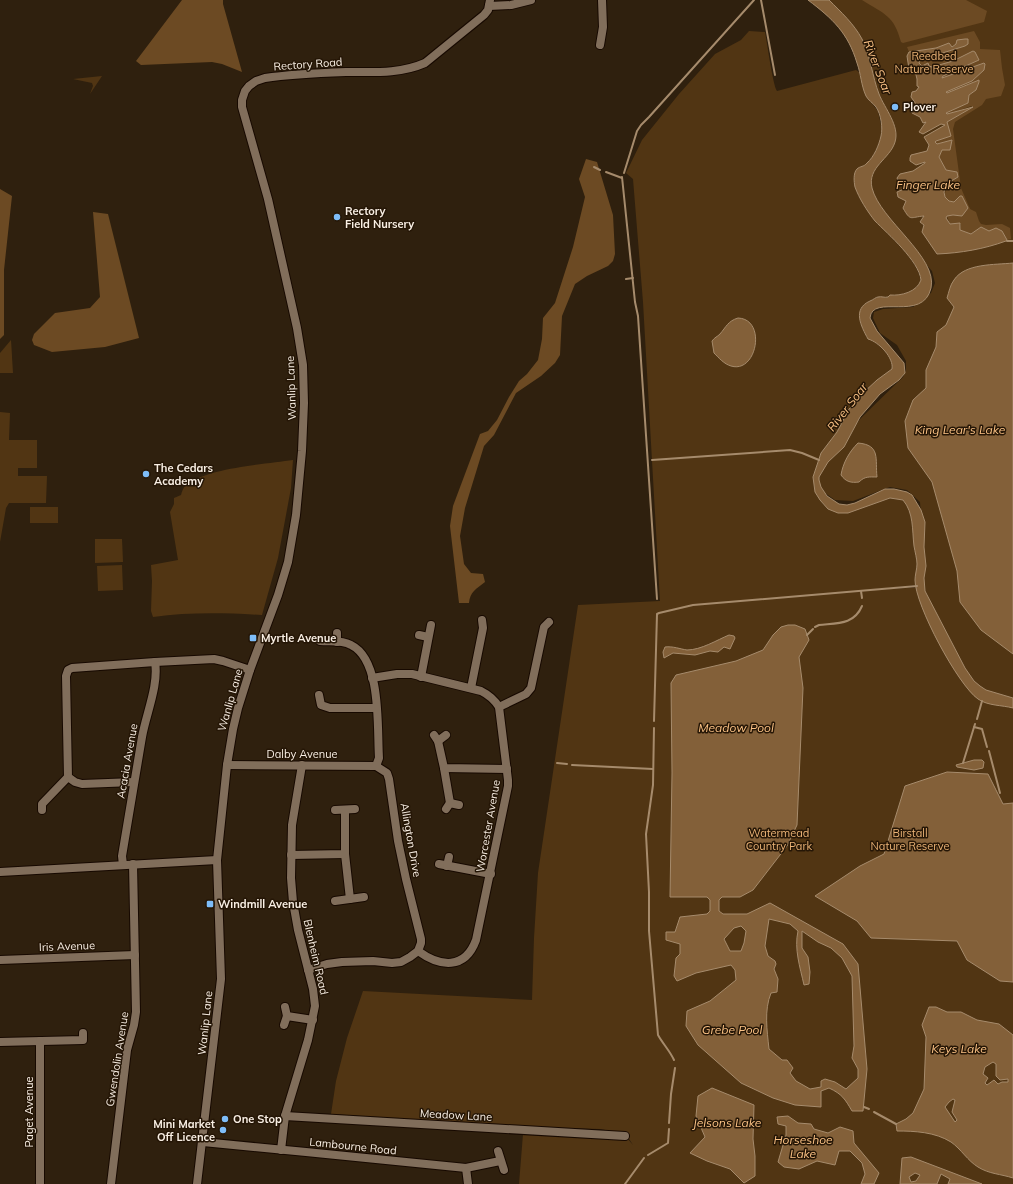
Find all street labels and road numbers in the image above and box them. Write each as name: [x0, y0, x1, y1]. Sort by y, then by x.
street label: Rectory Road: [273, 55, 343, 73]
street label: Wanlip Lane: [283, 356, 299, 420]
street label: Wanlip Lane: [214, 667, 246, 733]
street label: Acacia Avenue: [114, 722, 140, 800]
street label: Dalby Avenue: [267, 747, 338, 761]
street label: Worcester Avenue: [473, 779, 503, 873]
street label: Allington Drive: [398, 802, 424, 878]
street label: Blenheim Road: [301, 918, 331, 996]
street label: Iris Avenue: [39, 938, 95, 954]
street label: Wanlip Lane: [195, 990, 215, 1056]
street label: Gwendolin Avenue: [103, 1011, 131, 1107]
street label: Paget Avenue: [22, 1076, 36, 1148]
street label: Meadow Lane: [420, 1106, 492, 1124]
street label: Lambourne Road: [309, 1134, 397, 1158]

